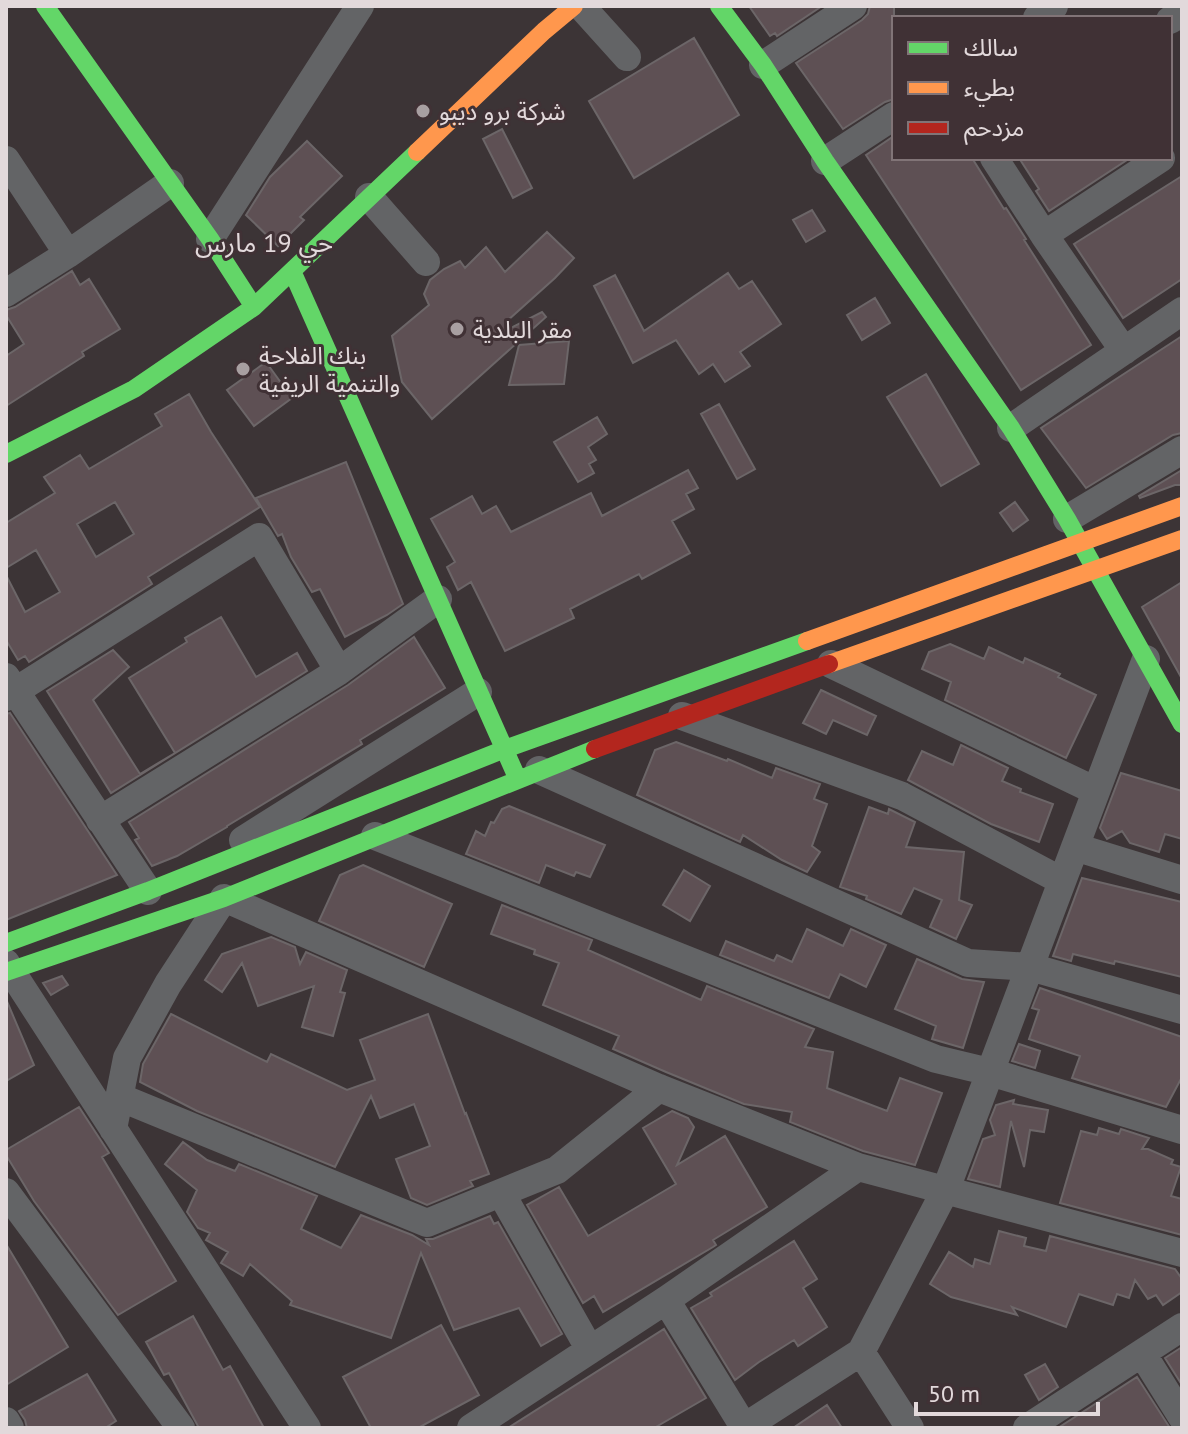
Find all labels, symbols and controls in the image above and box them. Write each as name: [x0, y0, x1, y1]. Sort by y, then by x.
legend: [892, 16, 1172, 160]
text: سالك: [964, 32, 1018, 63]
text: بطيء: [964, 72, 1015, 107]
place label: شركة برو ديبو: [439, 96, 566, 127]
marker: شركة برو ديبو: [414, 102, 432, 120]
text: مزدحم: [964, 112, 1024, 145]
district label: حي 19 مارس: [195, 226, 333, 263]
place label: مقر البلدية: [473, 314, 572, 345]
marker: مقر البلدية: [448, 320, 466, 338]
place label: بنك الفلاحة والتنمية الريفية: [259, 340, 400, 399]
marker: بنك الفلاحة والتنمية الريفية: [234, 360, 252, 378]
scale bar: [916, 1366, 1098, 1416]
text: 50 m: [928, 1378, 980, 1409]

